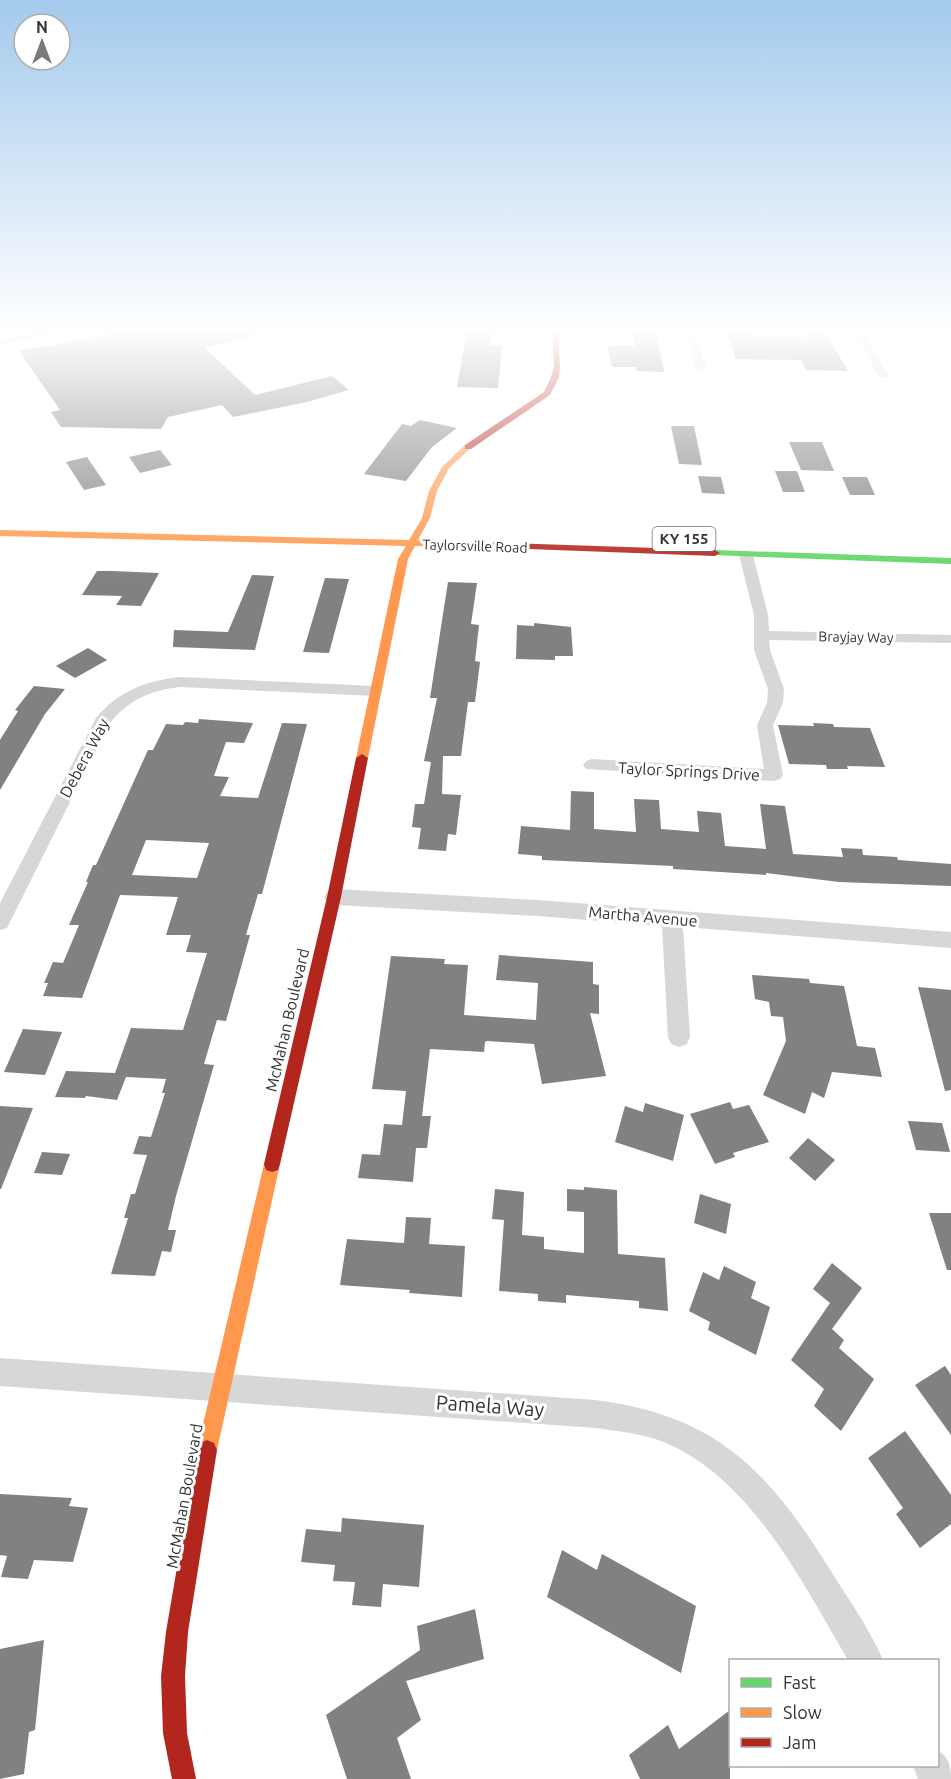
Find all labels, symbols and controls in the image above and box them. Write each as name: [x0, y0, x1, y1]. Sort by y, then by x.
north arrow: [12, 12, 72, 72]
text: N: [36, 18, 48, 36]
road number: KY 155: [652, 527, 716, 551]
street label: Taylorsville Road: [422, 536, 528, 556]
street label: Brayjay Way: [818, 628, 894, 646]
street label: Debera Way: [56, 715, 112, 800]
street label: Taylor Springs Drive: [618, 758, 760, 784]
street label: Martha Avenue: [588, 902, 698, 930]
street label: McMahan Boulevard: [262, 946, 312, 1094]
street label: Pamela Way: [435, 1390, 545, 1421]
street label: McMahan Boulevard: [162, 1422, 206, 1570]
legend: [729, 1659, 939, 1767]
text: Fast: [783, 1672, 816, 1692]
text: Slow: [783, 1702, 822, 1722]
text: Jam: [783, 1732, 817, 1752]

